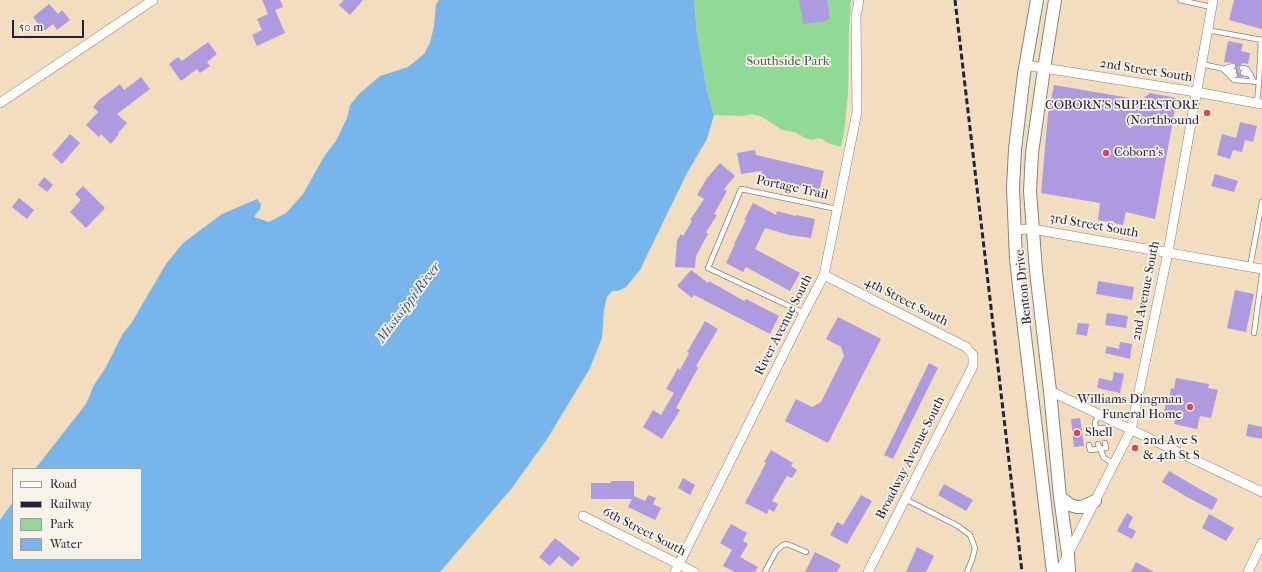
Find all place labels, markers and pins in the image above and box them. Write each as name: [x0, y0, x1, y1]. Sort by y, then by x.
place label: COBORN'S SUPERSTORE (Northbound: [1045, 98, 1199, 129]
marker: COBORN'S SUPERSTORE (Northbound: [1202, 108, 1212, 118]
place label: Coborn's: [1114, 145, 1163, 161]
marker: Coborn's: [1101, 148, 1111, 158]
place label: Williams Dingman Funeral Home: [1077, 392, 1182, 423]
marker: Williams Dingman Funeral Home: [1185, 402, 1195, 412]
place label: Shell: [1085, 425, 1113, 441]
marker: Shell: [1072, 428, 1082, 438]
place label: 2nd Ave S & 4th St S: [1143, 433, 1200, 464]
marker: 2nd Ave S & 4th St S: [1130, 443, 1140, 453]

